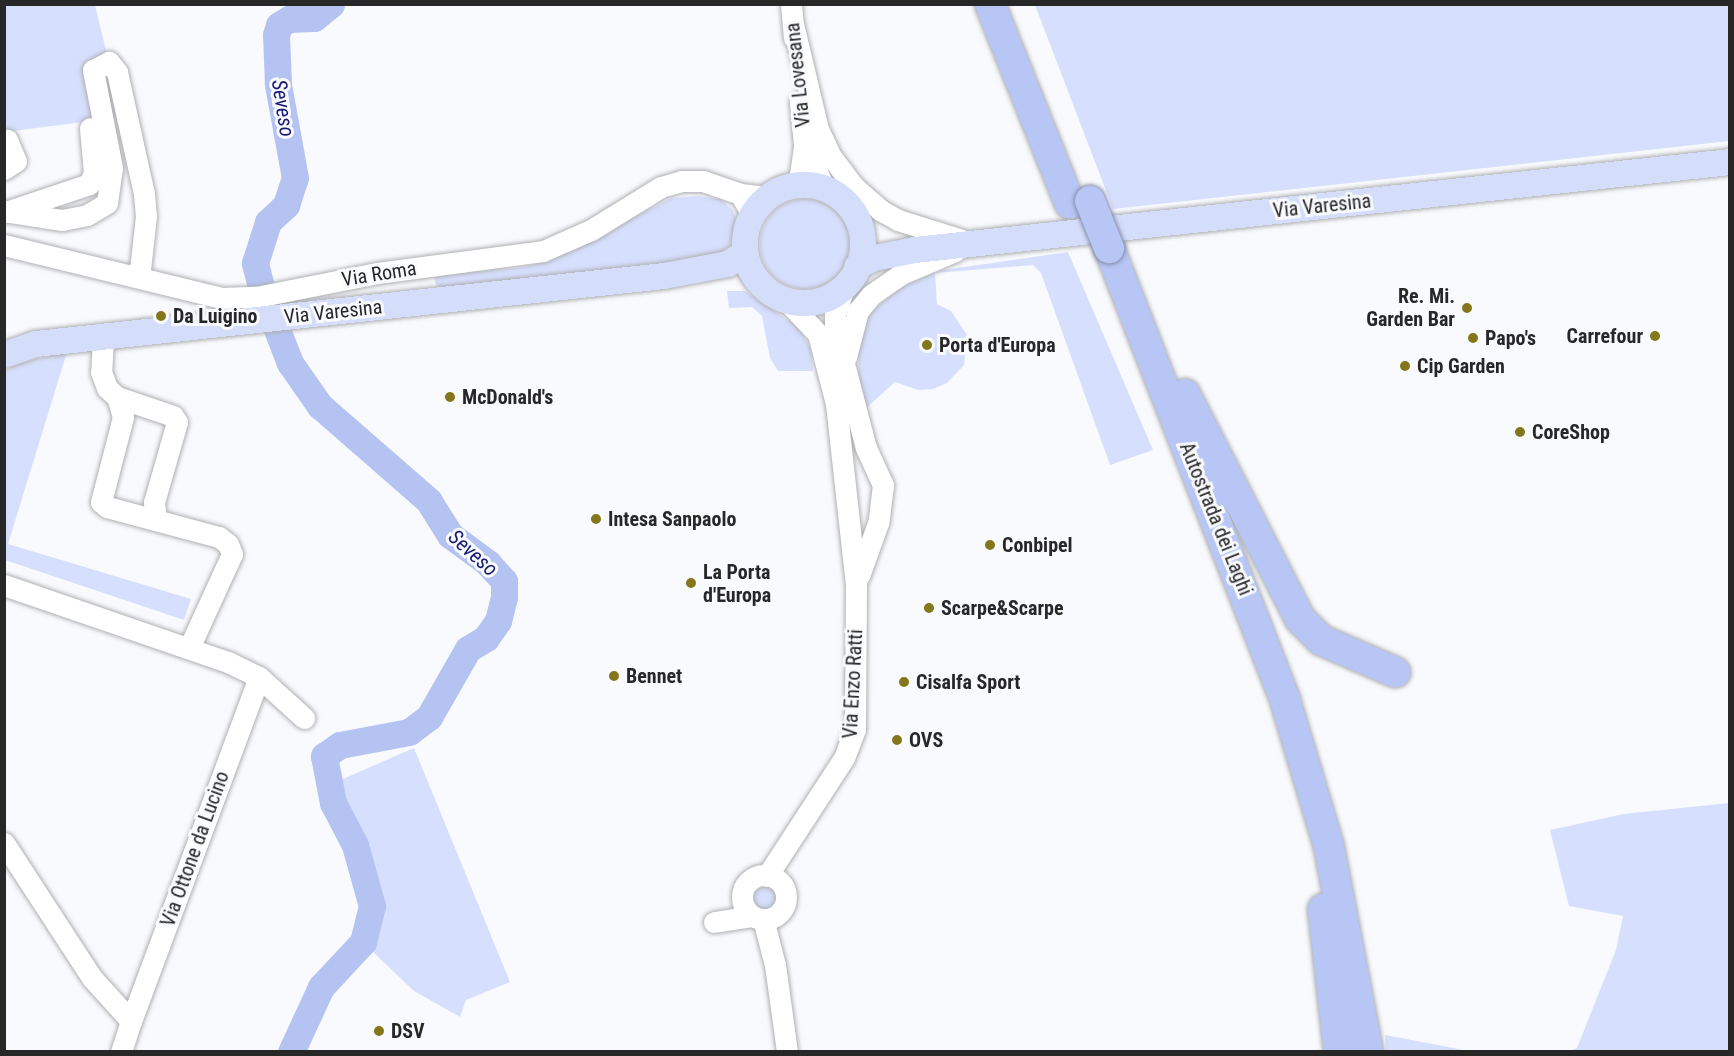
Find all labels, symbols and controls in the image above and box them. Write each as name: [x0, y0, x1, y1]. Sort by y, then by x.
street label: Via Lovesana: [781, 21, 815, 129]
water label: Seveso: [266, 78, 300, 138]
street label: Via Varesina: [1272, 189, 1372, 223]
street label: Via Roma: [340, 256, 418, 292]
place label: Re. Mi. Garden Bar: [1366, 284, 1455, 331]
street label: Via Varesina: [283, 295, 383, 329]
marker: Re. Mi. Garden Bar: [1460, 301, 1474, 315]
place label: Da Luigino: [173, 304, 258, 328]
marker: Da Luigino: [154, 309, 168, 323]
place label: Carrefour: [1567, 324, 1643, 348]
place label: Papo's: [1485, 326, 1536, 350]
marker: Carrefour: [1648, 329, 1662, 343]
marker: Papo's: [1466, 331, 1480, 345]
place label: Porta d'Europa: [939, 333, 1056, 357]
marker: Porta d'Europa: [920, 338, 934, 352]
place label: Cip Garden: [1417, 354, 1505, 378]
marker: Cip Garden: [1398, 359, 1412, 373]
place label: McDonald's: [462, 385, 553, 409]
marker: McDonald's: [443, 390, 457, 404]
place label: CoreShop: [1532, 420, 1610, 444]
marker: CoreShop: [1513, 425, 1527, 439]
street label: Autostrada dei Laghi: [1174, 439, 1258, 599]
place label: Intesa Sanpaolo: [608, 507, 736, 531]
marker: Intesa Sanpaolo: [589, 512, 603, 526]
water label: Seveso: [443, 524, 503, 582]
place label: Conbipel: [1002, 533, 1073, 557]
marker: Conbipel: [983, 538, 997, 552]
place label: La Porta d'Europa: [703, 560, 771, 607]
marker: La Porta d'Europa: [684, 576, 698, 590]
place label: Scarpe&Scarpe: [941, 596, 1064, 620]
marker: Scarpe&Scarpe: [922, 601, 936, 615]
street label: Via Enzo Ratti: [838, 629, 868, 739]
place label: Bennet: [626, 664, 682, 688]
marker: Bennet: [607, 669, 621, 683]
place label: Cisalfa Sport: [916, 670, 1020, 694]
marker: Cisalfa Sport: [897, 675, 911, 689]
place label: OVS: [909, 728, 943, 752]
marker: OVS: [890, 733, 904, 747]
street label: Via Ottone da Lucino: [156, 768, 234, 930]
place label: DSV: [391, 1019, 425, 1043]
marker: DSV: [372, 1024, 386, 1038]

